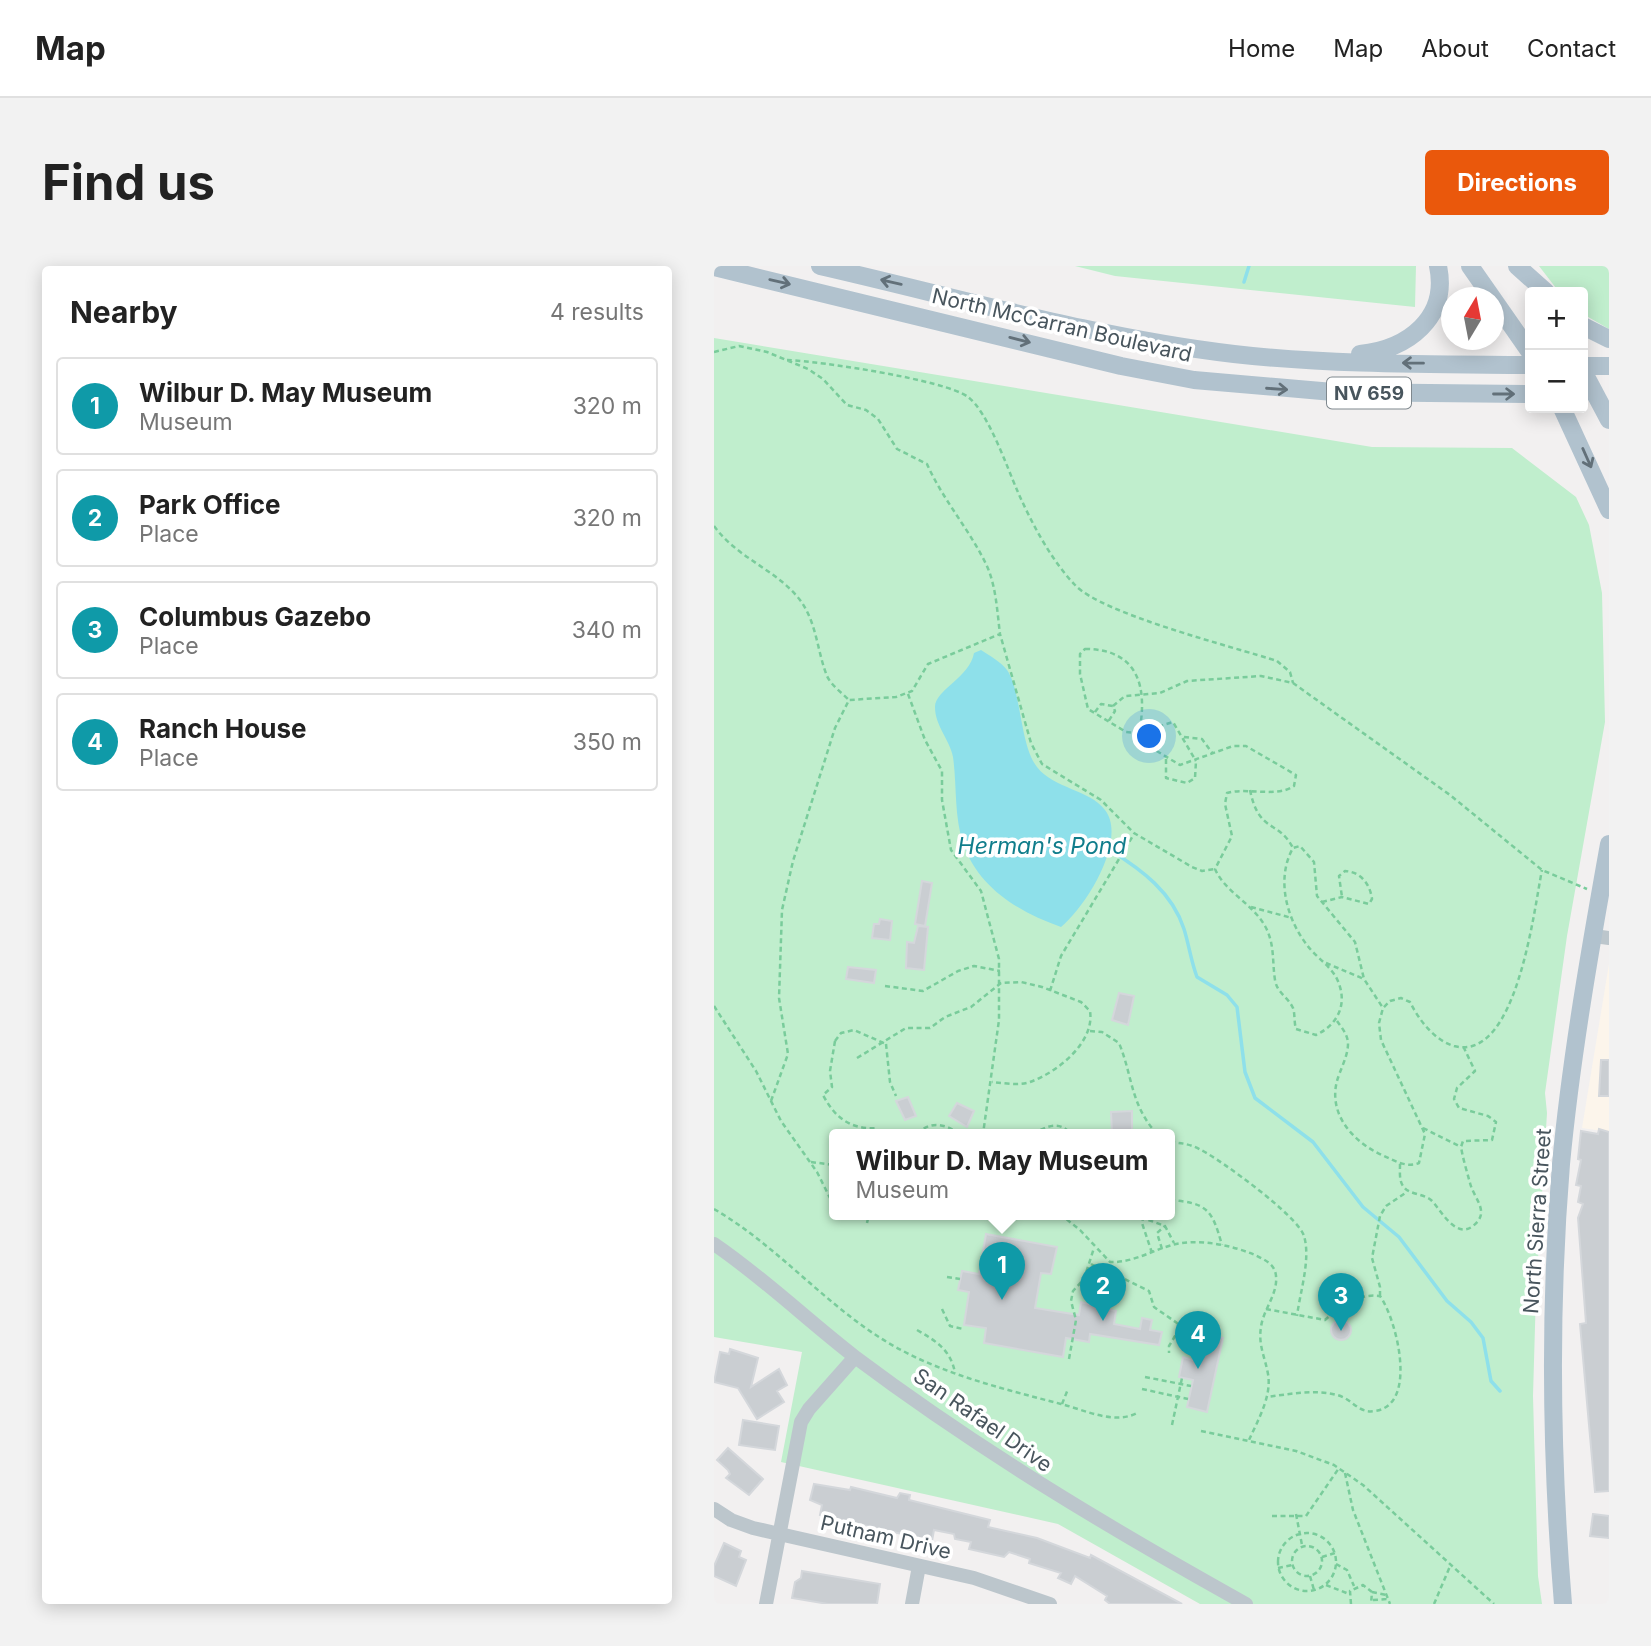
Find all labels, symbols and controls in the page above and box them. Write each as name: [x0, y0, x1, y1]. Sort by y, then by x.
text: Map: [35, 28, 106, 68]
text: Home: [1228, 34, 1295, 63]
text: Map: [1333, 34, 1383, 63]
text: About: [1421, 34, 1489, 63]
text: Contact: [1527, 34, 1616, 63]
button: Directions: [1425, 150, 1609, 215]
text: Find us: [42, 153, 215, 212]
one-way arrow: [880, 275, 903, 289]
one-way arrow: [769, 276, 791, 289]
street label: North McCarran Boulevard: [930, 283, 1194, 367]
north arrow: [1441, 287, 1504, 350]
map controls: [1525, 287, 1588, 413]
button: +: [1525, 287, 1588, 350]
text: Nearby: [70, 294, 178, 330]
text: 4 results: [550, 298, 644, 326]
one-way arrow: [1009, 335, 1031, 348]
button: −: [1525, 350, 1588, 413]
one-way arrow: [1402, 356, 1425, 370]
text: Wilbur D. May Museum: [139, 377, 432, 408]
road number: NV 659: [1327, 377, 1411, 408]
one-way arrow: [1265, 383, 1288, 396]
one-way arrow: [1493, 387, 1516, 401]
text: 1: [90, 392, 100, 420]
text: 320 m: [573, 392, 642, 420]
text: Museum: [139, 408, 233, 436]
one-way arrow: [1581, 447, 1594, 469]
text: Park Office: [139, 489, 281, 520]
text: 2: [88, 504, 102, 532]
text: 320 m: [573, 504, 642, 532]
text: Place: [139, 520, 199, 548]
text: Columbus Gazebo: [139, 601, 371, 632]
text: 3: [88, 616, 102, 644]
text: 340 m: [572, 616, 642, 644]
text: Place: [139, 632, 199, 660]
text: Ranch House: [139, 713, 306, 744]
your location: [1132, 719, 1166, 753]
text: 4: [87, 728, 103, 756]
text: 350 m: [573, 728, 642, 756]
text: Place: [139, 744, 199, 772]
water label: Herman's Pond: [958, 832, 1127, 860]
street label: North Sierra Street: [1518, 1127, 1556, 1315]
popup: [829, 1129, 1175, 1220]
text: Wilbur D. May Museum: [855, 1145, 1149, 1176]
text: Museum: [855, 1176, 949, 1204]
pin: 1: [979, 1242, 1025, 1300]
pin: 2: [1080, 1263, 1126, 1321]
pin: 3: [1318, 1273, 1364, 1331]
pin: 4: [1175, 1311, 1221, 1369]
street label: San Rafael Drive: [909, 1363, 1057, 1477]
street label: Putnam Drive: [818, 1510, 954, 1564]

